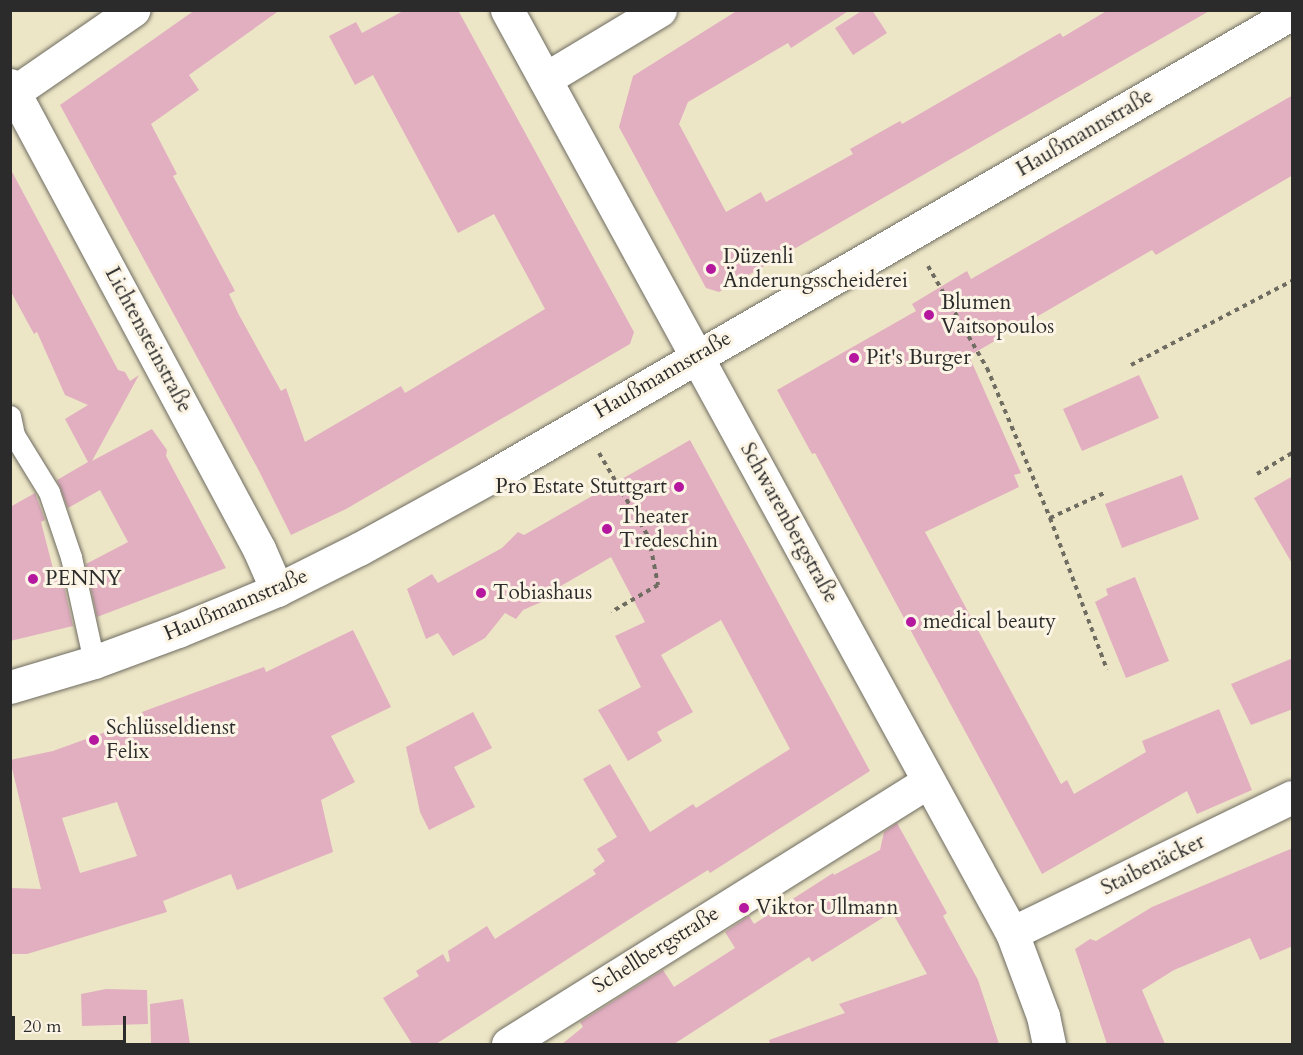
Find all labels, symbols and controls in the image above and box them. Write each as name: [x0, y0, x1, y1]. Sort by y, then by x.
street label: Haußmannstraße: [1012, 84, 1158, 182]
place label: Düzenli Änderungsscheiderei: [723, 244, 908, 294]
marker: Düzenli Änderungsscheiderei: [704, 262, 718, 276]
street label: Lichtensteinstraße: [99, 263, 197, 417]
place label: Blumen Vaitsopoulos: [941, 290, 1054, 340]
marker: Blumen Vaitsopoulos: [922, 308, 936, 322]
street label: Haußmannstraße: [590, 326, 736, 424]
place label: Pit's Burger: [866, 345, 971, 371]
marker: Pit's Burger: [847, 351, 861, 365]
street label: Schwarenbergstraße: [735, 438, 843, 608]
place label: Pro Estate Stuttgart: [495, 474, 667, 500]
marker: Pro Estate Stuttgart: [672, 480, 686, 494]
place label: Theater Tredeschin: [619, 504, 718, 554]
marker: Theater Tredeschin: [600, 522, 614, 536]
street label: Haußmannstraße: [160, 563, 312, 647]
place label: PENNY: [45, 566, 122, 592]
marker: PENNY: [26, 572, 40, 586]
place label: Tobiashaus: [493, 580, 592, 606]
marker: Tobiashaus: [474, 586, 488, 600]
place label: medical beauty: [923, 609, 1056, 635]
marker: medical beauty: [904, 615, 918, 629]
place label: Schlüsseldienst Felix: [106, 715, 236, 765]
marker: Schlüsseldienst Felix: [87, 733, 101, 747]
street label: Staibenäcker: [1097, 829, 1209, 901]
place label: Viktor Ullmann: [756, 895, 898, 921]
street label: Schellbergstraße: [588, 901, 724, 999]
marker: Viktor Ullmann: [737, 901, 751, 915]
scale bar: [15, 1004, 129, 1042]
text: 20 m: [23, 1014, 62, 1039]

